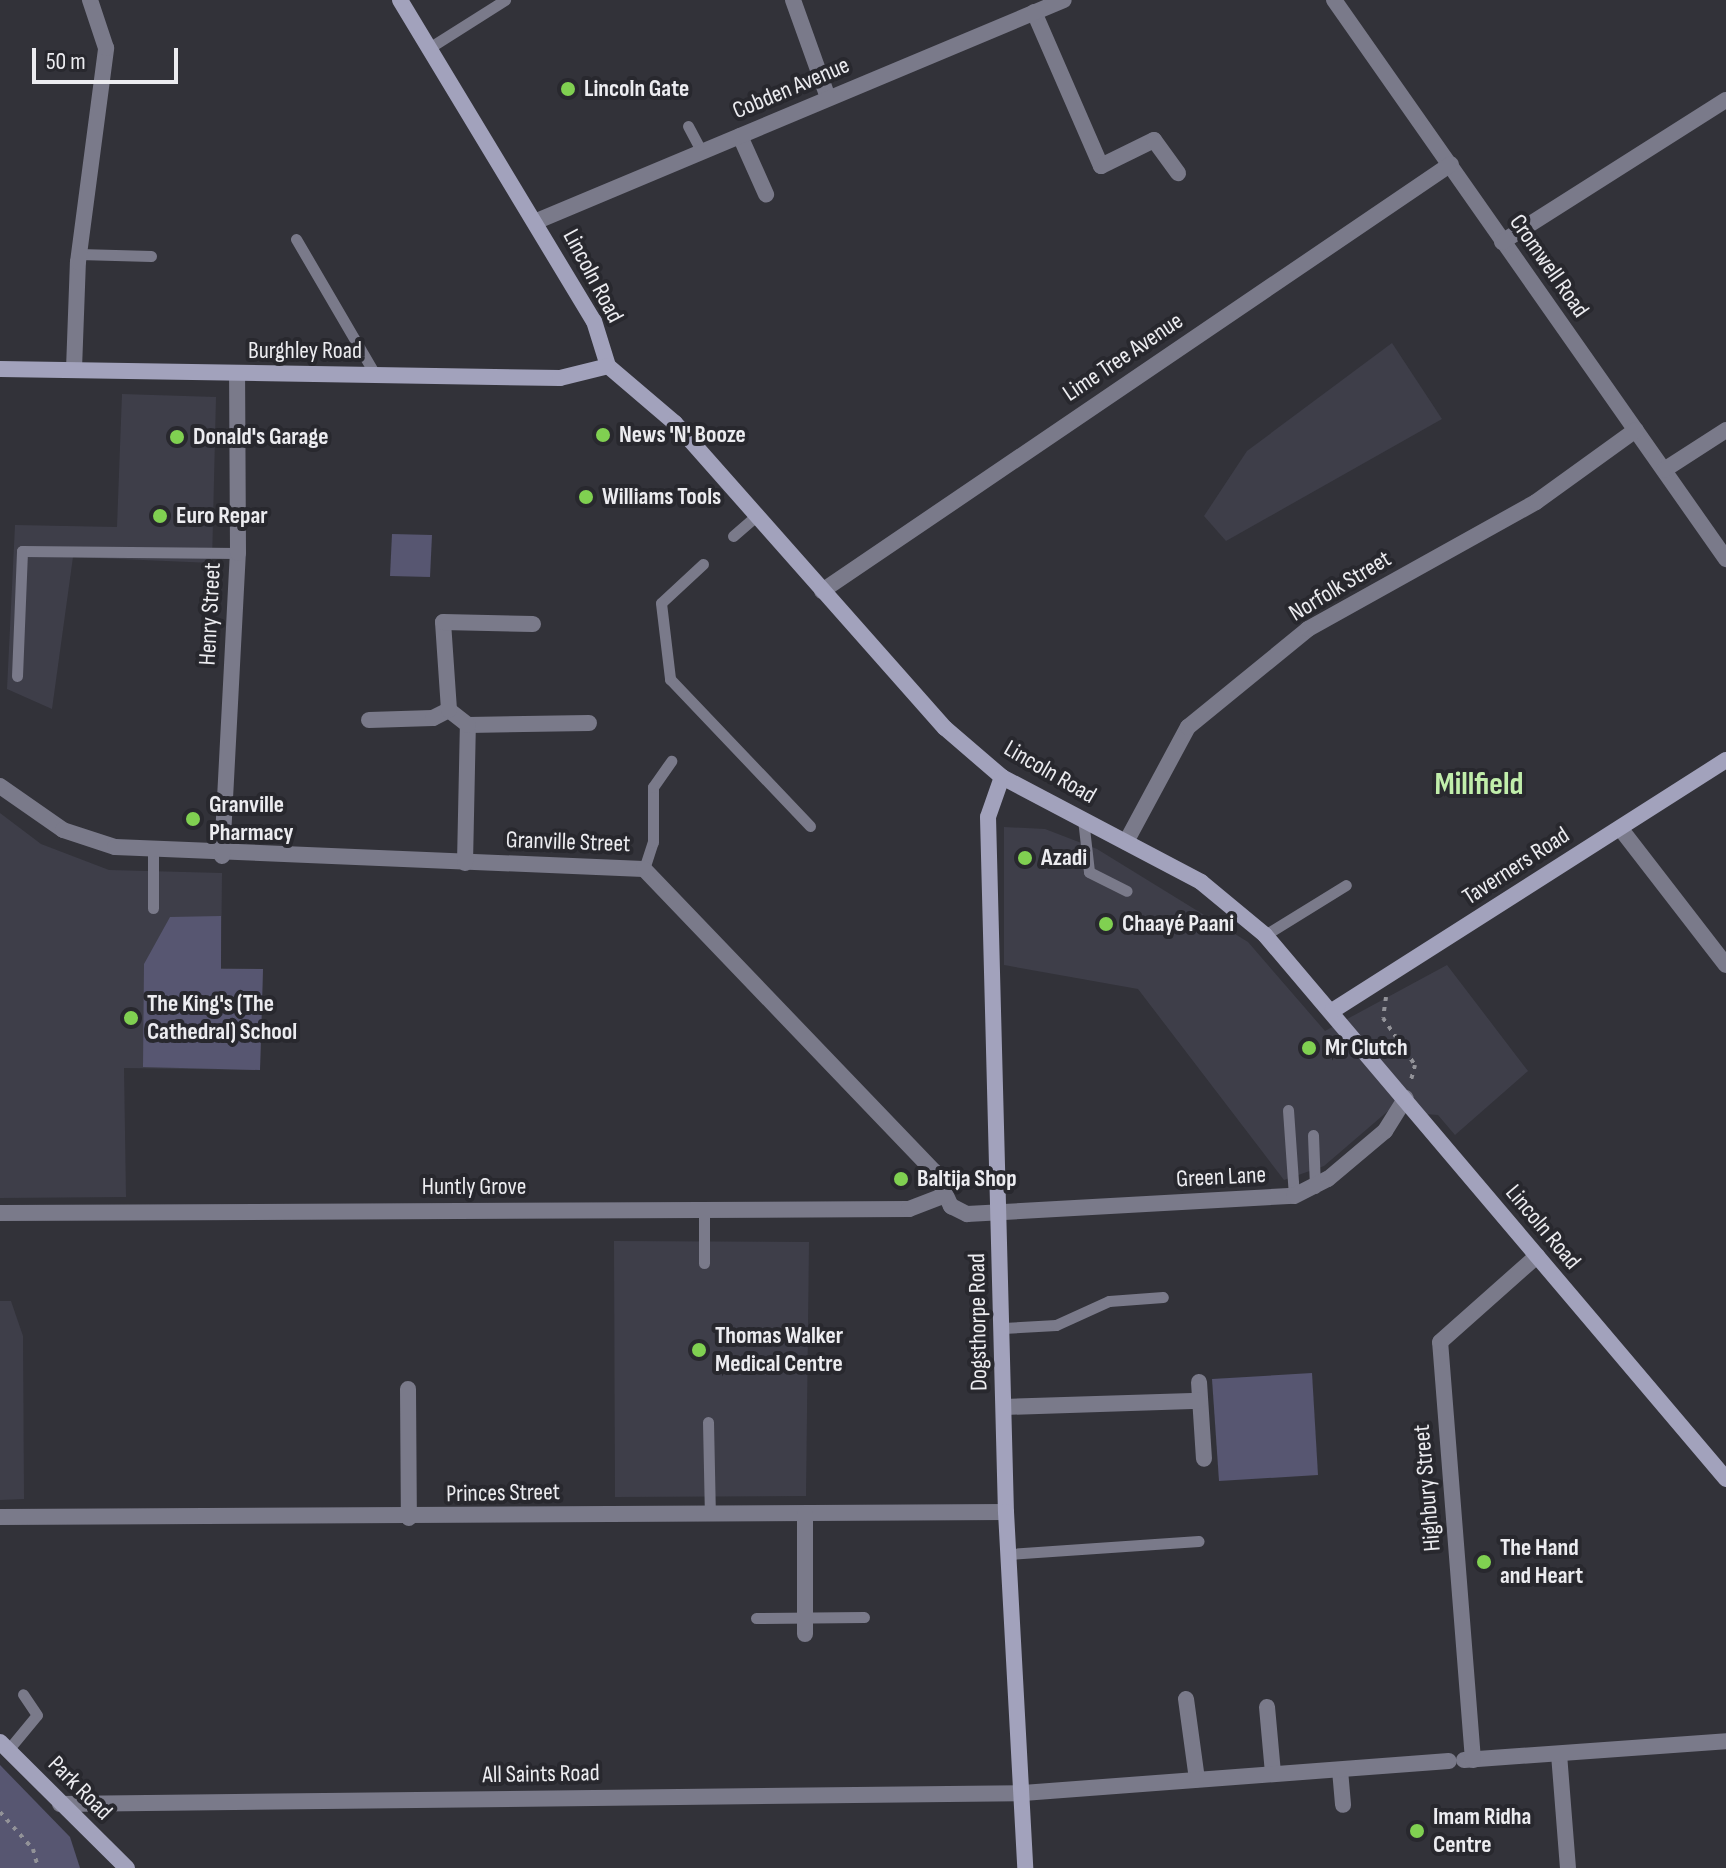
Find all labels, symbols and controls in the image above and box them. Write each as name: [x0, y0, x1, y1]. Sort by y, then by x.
scale bar: [36, 32, 182, 82]
text: 50 m: [46, 47, 86, 76]
street label: Cobden Avenue: [728, 51, 854, 125]
place label: Lincoln Gate: [584, 75, 689, 103]
marker: Lincoln Gate: [559, 80, 577, 98]
street label: Cromwell Road: [1503, 209, 1595, 323]
street label: Lincoln Road: [556, 224, 630, 328]
street label: Lime Tree Avenue: [1058, 306, 1188, 408]
street label: Burghley Road: [248, 337, 362, 365]
place label: News 'N' Booze: [619, 421, 746, 449]
place label: Donald's Garage: [193, 423, 328, 451]
marker: News 'N' Booze: [594, 426, 612, 444]
marker: Donald's Garage: [168, 428, 186, 446]
place label: Williams Tools: [602, 483, 721, 511]
marker: Williams Tools: [577, 488, 595, 506]
place label: Euro Repar: [176, 502, 268, 530]
marker: Euro Repar: [151, 507, 169, 525]
street label: Norfolk Street: [1284, 544, 1396, 628]
street label: Henry Street: [193, 562, 227, 666]
street label: Lincoln Road: [999, 734, 1101, 810]
district label: Millfield: [1435, 766, 1523, 804]
place label: Granville Pharmacy: [209, 791, 294, 847]
marker: Granville Pharmacy: [184, 810, 202, 828]
street label: Taverners Road: [1457, 821, 1575, 911]
street label: Granville Street: [505, 825, 631, 859]
place label: Azadi: [1041, 844, 1087, 872]
marker: Azadi: [1016, 849, 1034, 867]
place label: Chaayé Paani: [1122, 910, 1234, 938]
marker: Chaayé Paani: [1097, 915, 1115, 933]
place label: The King's (The Cathedral) School: [147, 990, 297, 1046]
marker: The King's (The Cathedral) School: [122, 1009, 140, 1027]
place label: Mr Clutch: [1325, 1034, 1408, 1062]
marker: Mr Clutch: [1300, 1039, 1318, 1057]
street label: Green Lane: [1175, 1160, 1267, 1194]
place label: Baltija Shop: [917, 1165, 1017, 1193]
marker: Baltija Shop: [892, 1170, 910, 1188]
street label: Huntly Grove: [422, 1173, 526, 1201]
street label: Lincoln Road: [1499, 1179, 1587, 1275]
street label: Dogsthorpe Road: [962, 1253, 994, 1391]
place label: Thomas Walker Medical Centre: [715, 1322, 843, 1378]
marker: Thomas Walker Medical Centre: [690, 1341, 708, 1359]
street label: Highbury Street: [1407, 1423, 1447, 1553]
street label: Princes Street: [446, 1478, 560, 1508]
place label: The Hand and Heart: [1500, 1534, 1583, 1590]
marker: The Hand and Heart: [1475, 1553, 1493, 1571]
street label: Park Road: [42, 1750, 118, 1826]
street label: All Saints Road: [482, 1759, 600, 1789]
place label: Imam Ridha Centre: [1433, 1803, 1531, 1859]
marker: Imam Ridha Centre: [1408, 1822, 1426, 1840]

